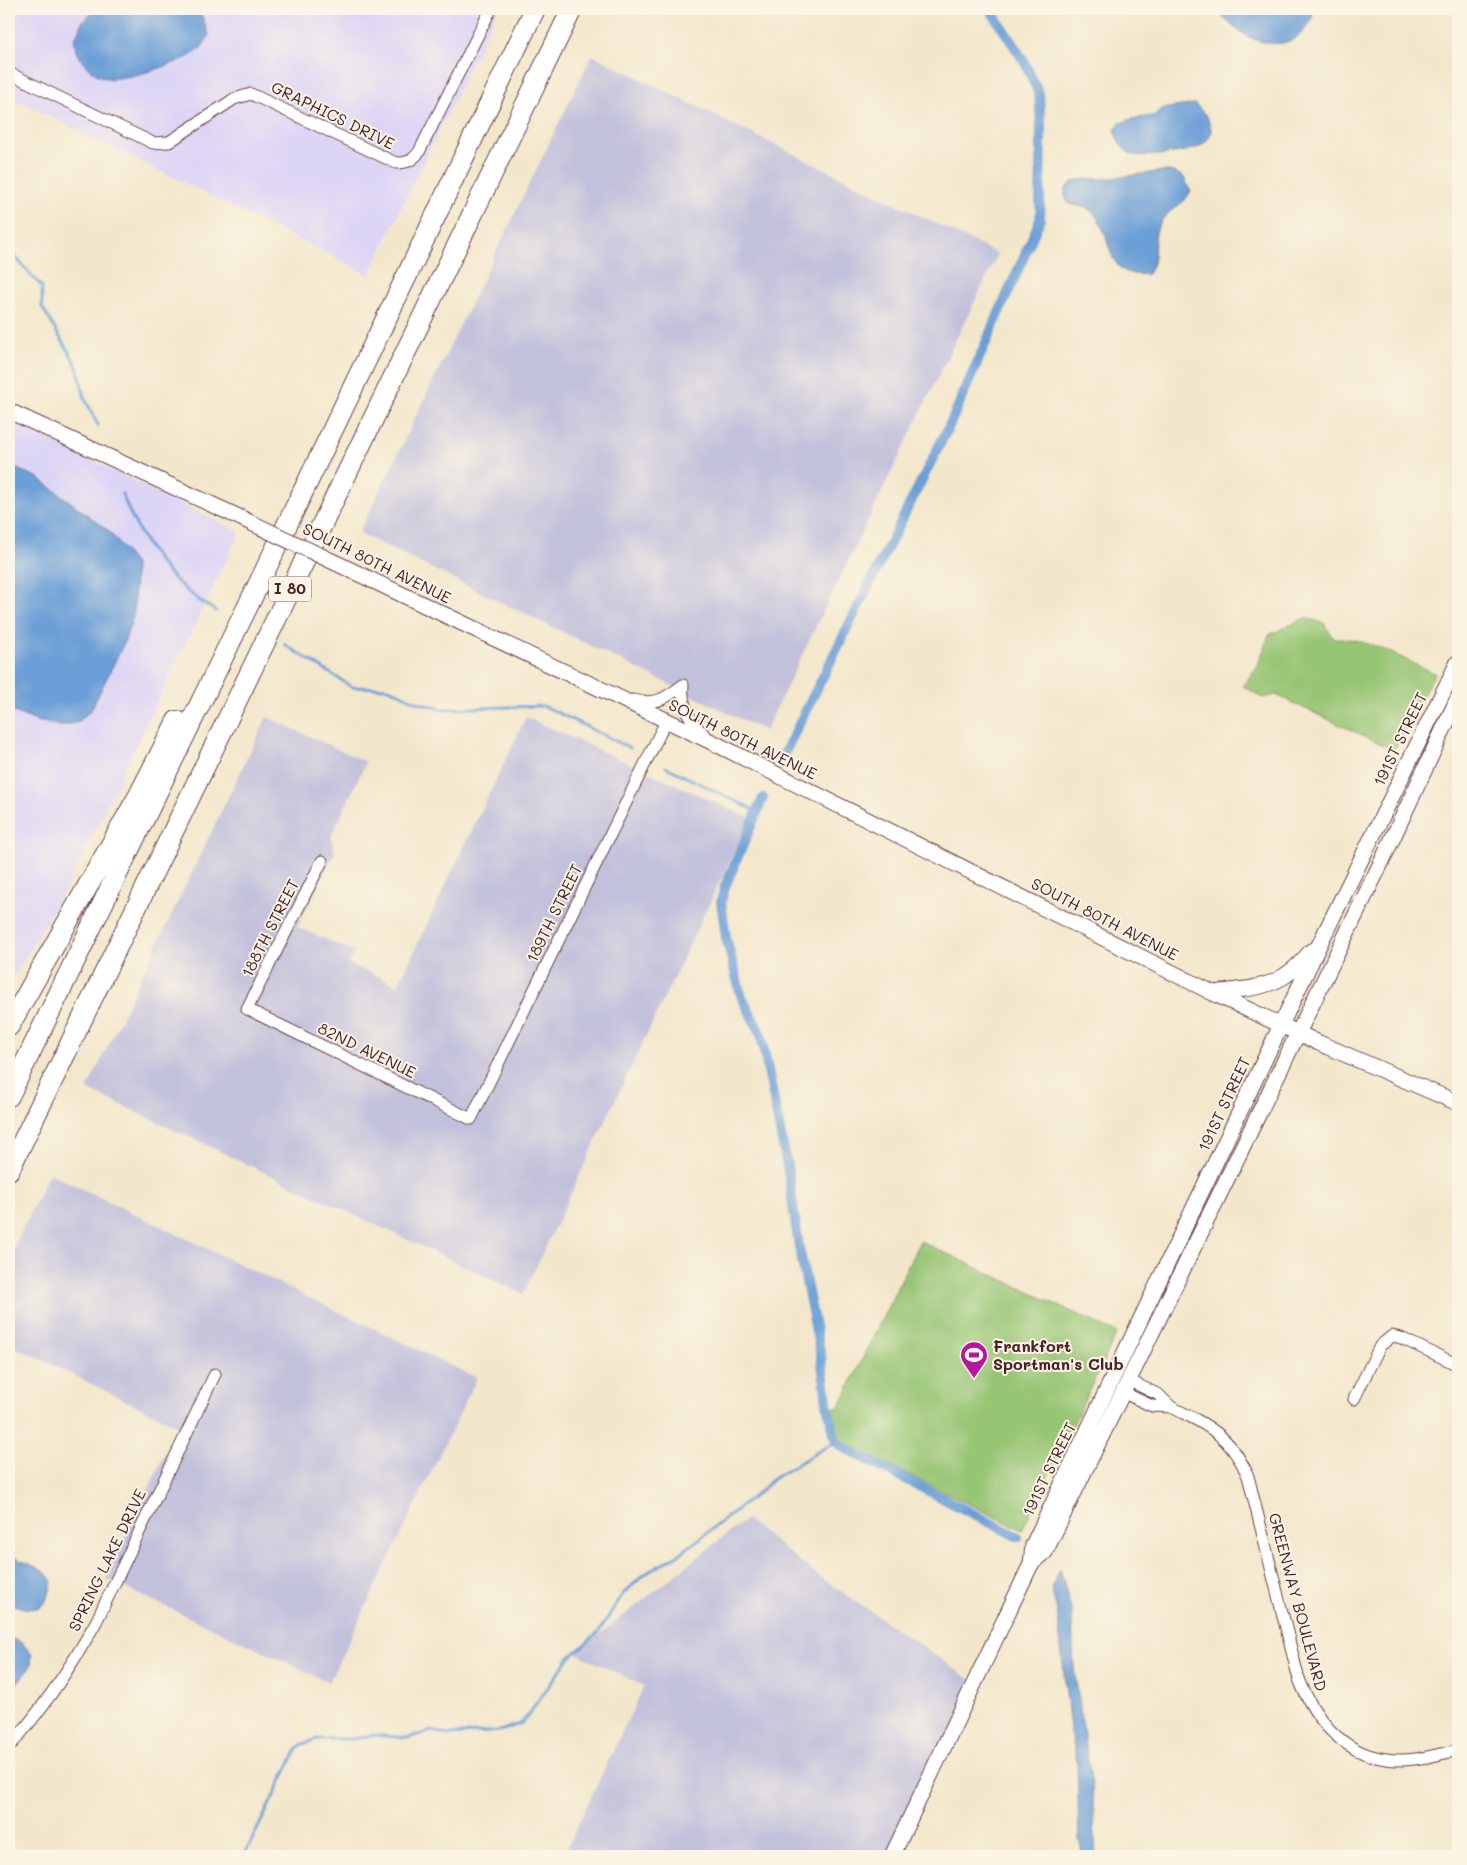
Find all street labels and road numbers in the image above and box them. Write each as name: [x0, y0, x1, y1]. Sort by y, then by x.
street label: GRAPHICS DRIVE: [268, 76, 398, 153]
street label: SOUTH 80TH AVENUE: [300, 517, 455, 608]
road number: I 80: [269, 576, 311, 602]
street label: 191ST STREET: [1368, 688, 1431, 789]
street label: SOUTH 80TH AVENUE: [666, 693, 821, 784]
street label: 189TH STREET: [521, 860, 587, 966]
street label: SOUTH 80TH AVENUE: [1028, 872, 1182, 965]
street label: 188TH STREET: [236, 875, 303, 980]
street label: 82ND AVENUE: [315, 1017, 420, 1082]
street label: 191ST STREET: [1192, 1053, 1255, 1155]
street label: 191ST STREET: [1017, 1418, 1080, 1519]
street label: SPRING LAKE DRIVE: [63, 1485, 150, 1635]
street label: GREENWAY BOULEVARD: [1265, 1510, 1332, 1693]

